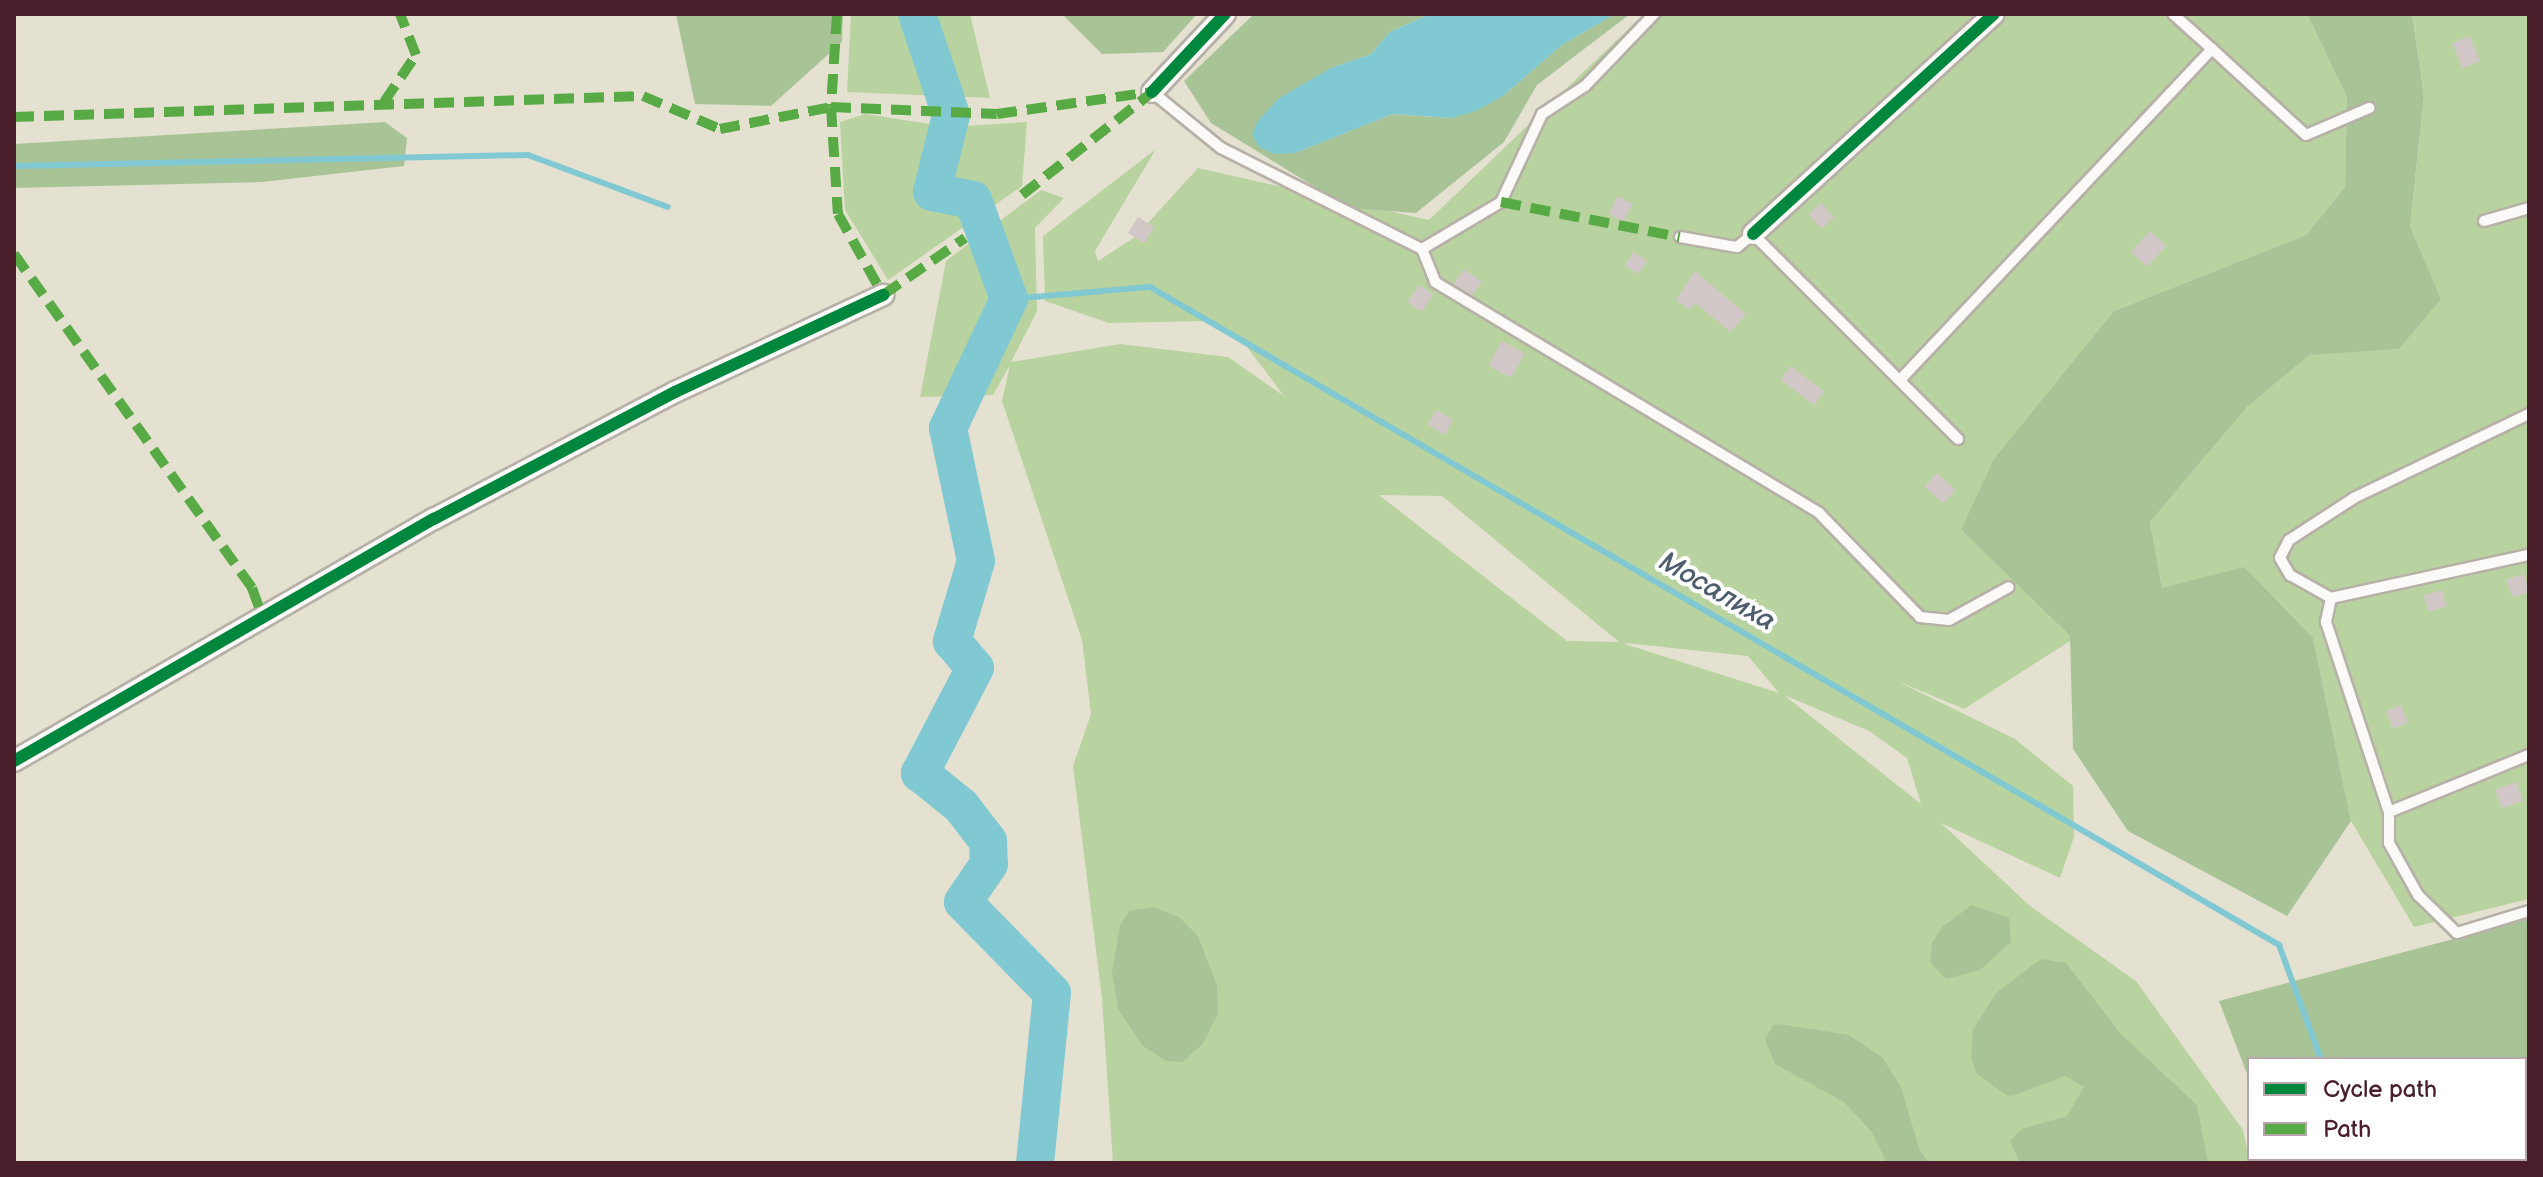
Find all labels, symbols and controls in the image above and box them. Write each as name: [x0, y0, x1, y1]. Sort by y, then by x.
water label: Мосалиха: [1653, 545, 1781, 639]
legend: [2247, 1057, 2527, 1161]
text: Cycle path: [2323, 1075, 2437, 1104]
text: Path: [2323, 1115, 2371, 1144]

